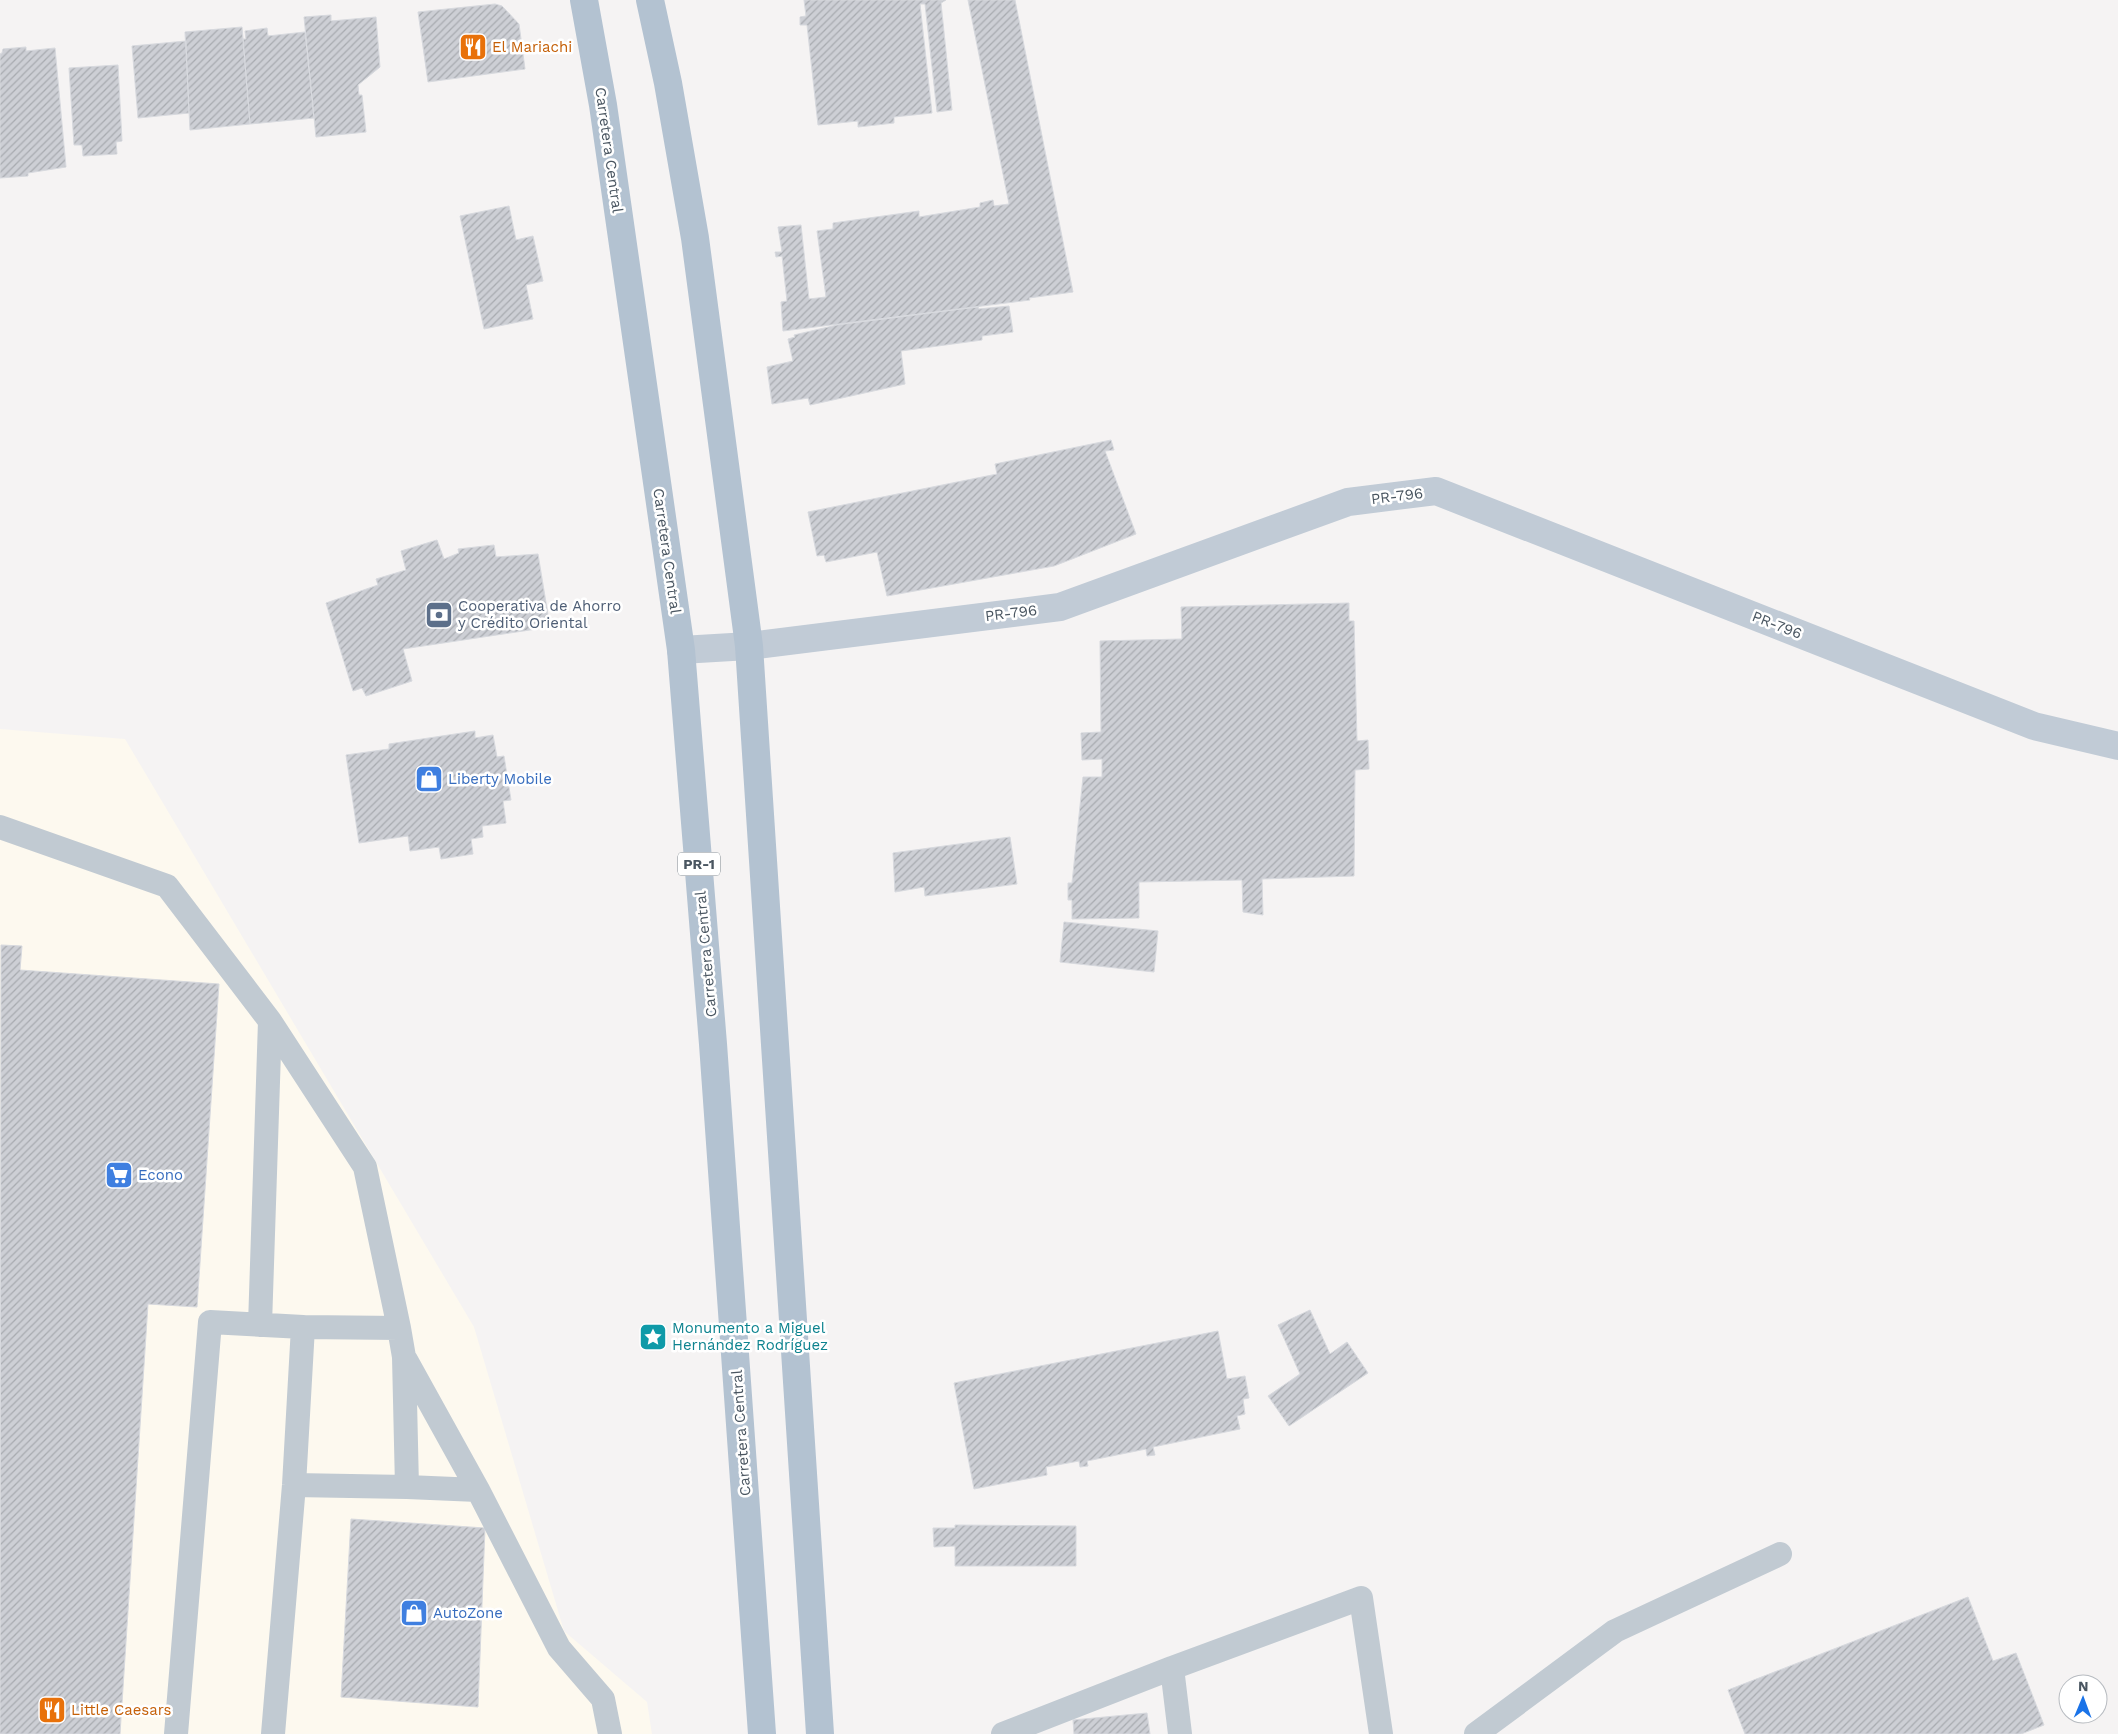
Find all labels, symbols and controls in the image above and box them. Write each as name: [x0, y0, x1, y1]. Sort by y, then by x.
restaurant icon: El Mariachi: [458, 32, 488, 62]
place label: El Mariachi: [492, 38, 572, 56]
street label: Carretera Central: [591, 86, 627, 214]
street label: PR-796: [1370, 484, 1424, 508]
street label: Carretera Central: [649, 487, 685, 615]
place label: Cooperativa de Ahorro y Crédito Oriental: [458, 597, 621, 632]
bank icon: Cooperativa de Ahorro y Crédito Oriental: [424, 600, 454, 630]
street label: PR-796: [984, 601, 1038, 625]
street label: PR-796: [1749, 607, 1805, 643]
shop icon: Liberty Mobile: [414, 764, 444, 794]
place label: Liberty Mobile: [448, 770, 552, 788]
road number: PR-1: [678, 852, 720, 876]
street label: Carretera Central: [691, 890, 720, 1018]
supermarket icon: Econo: [104, 1160, 134, 1190]
place label: Econo: [138, 1166, 183, 1184]
place label: Monumento a Miguel Hernández Rodríguez: [672, 1319, 828, 1354]
place icon: Monumento a Miguel Hernández Rodríguez: [638, 1322, 668, 1352]
street label: Carretera Central: [728, 1369, 754, 1497]
shop icon: AutoZone: [399, 1598, 429, 1628]
place label: AutoZone: [433, 1604, 503, 1622]
north arrow: [2058, 1674, 2108, 1724]
text: N: [2078, 1678, 2089, 1694]
restaurant icon: Little Caesars: [37, 1695, 67, 1725]
place label: Little Caesars: [71, 1701, 172, 1719]

